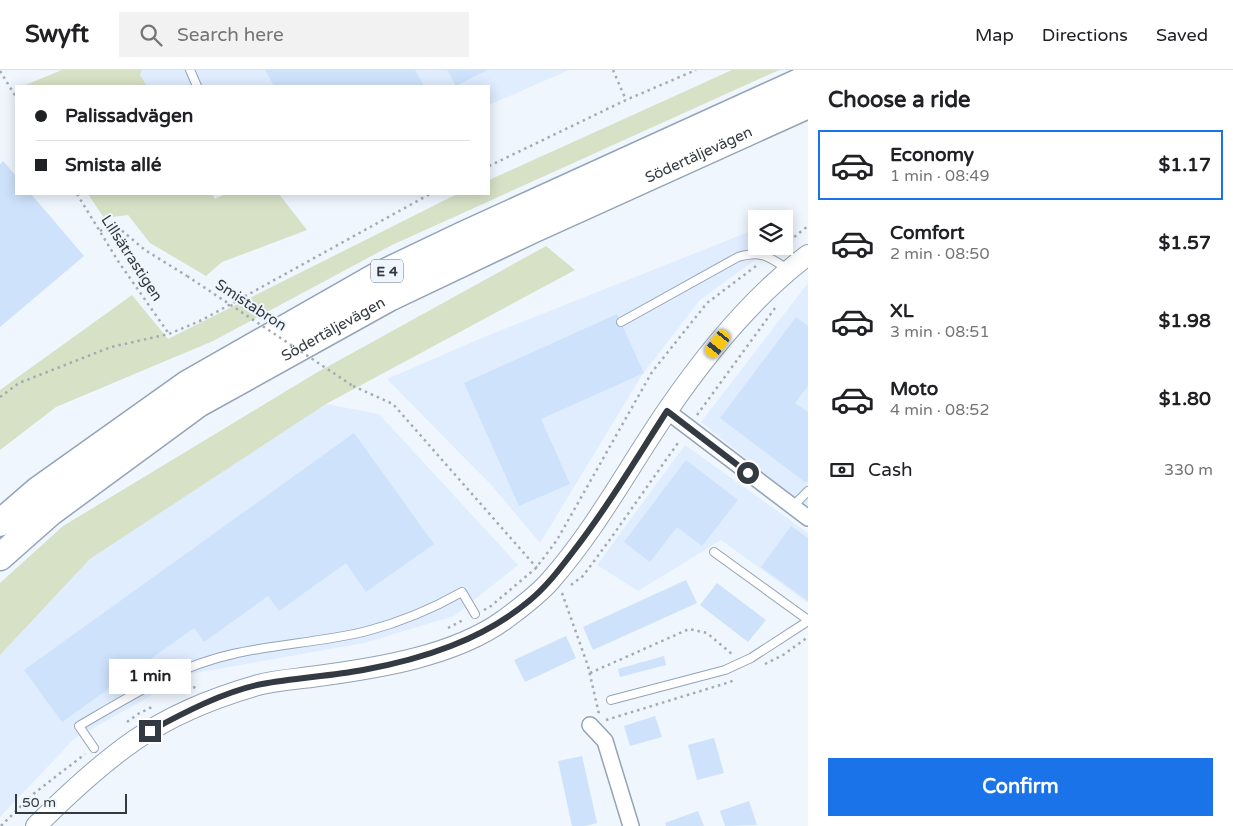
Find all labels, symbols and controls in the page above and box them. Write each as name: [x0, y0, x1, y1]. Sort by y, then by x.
search box: [119, 12, 469, 57]
text: Swyft: [25, 20, 89, 49]
icon: search: [137, 21, 165, 49]
text: Search here: [177, 24, 284, 46]
text: Map: [975, 24, 1014, 46]
text: Directions: [1042, 24, 1128, 46]
text: Saved: [1156, 24, 1208, 46]
text: Choose a ride: [828, 87, 971, 113]
text: Palissadvägen: [65, 105, 193, 127]
street label: Södertäljevägen: [642, 123, 755, 187]
icon: car: [830, 143, 875, 188]
text: Economy: [890, 144, 974, 166]
text: Smista allé: [65, 154, 162, 176]
text: $1.17: [1159, 154, 1211, 176]
text: 1 min · 08:49: [890, 166, 989, 186]
map controls: [748, 210, 793, 255]
button: layers: [748, 210, 793, 255]
street label: Lillsätrastigen: [98, 212, 166, 304]
icon: car: [830, 221, 875, 266]
text: Comfort: [890, 222, 964, 244]
text: $1.57: [1159, 232, 1211, 254]
text: 2 min · 08:50: [890, 244, 989, 264]
road number: E 4: [371, 260, 403, 282]
street label: Smistabron: [212, 275, 290, 335]
street label: Södertäljevägen: [278, 293, 388, 365]
icon: car: [830, 299, 875, 344]
text: XL: [890, 300, 914, 322]
text: $1.98: [1159, 310, 1211, 332]
text: 3 min · 08:51: [890, 322, 989, 342]
car: [702, 328, 733, 360]
icon: car: [830, 377, 875, 422]
text: Moto: [890, 378, 938, 400]
text: $1.80: [1159, 388, 1211, 410]
text: 4 min · 08:52: [890, 400, 989, 420]
icon: cash: [828, 456, 856, 484]
text: Cash: [868, 459, 913, 481]
text: 330 m: [1164, 460, 1213, 480]
route start: [737, 462, 759, 484]
callout: 1 min: [109, 658, 191, 694]
text: 1 min: [129, 666, 171, 686]
route end: [139, 720, 161, 742]
button: Confirm: [828, 758, 1213, 816]
scale bar: [15, 791, 128, 814]
text: 50 m: [22, 794, 56, 811]

